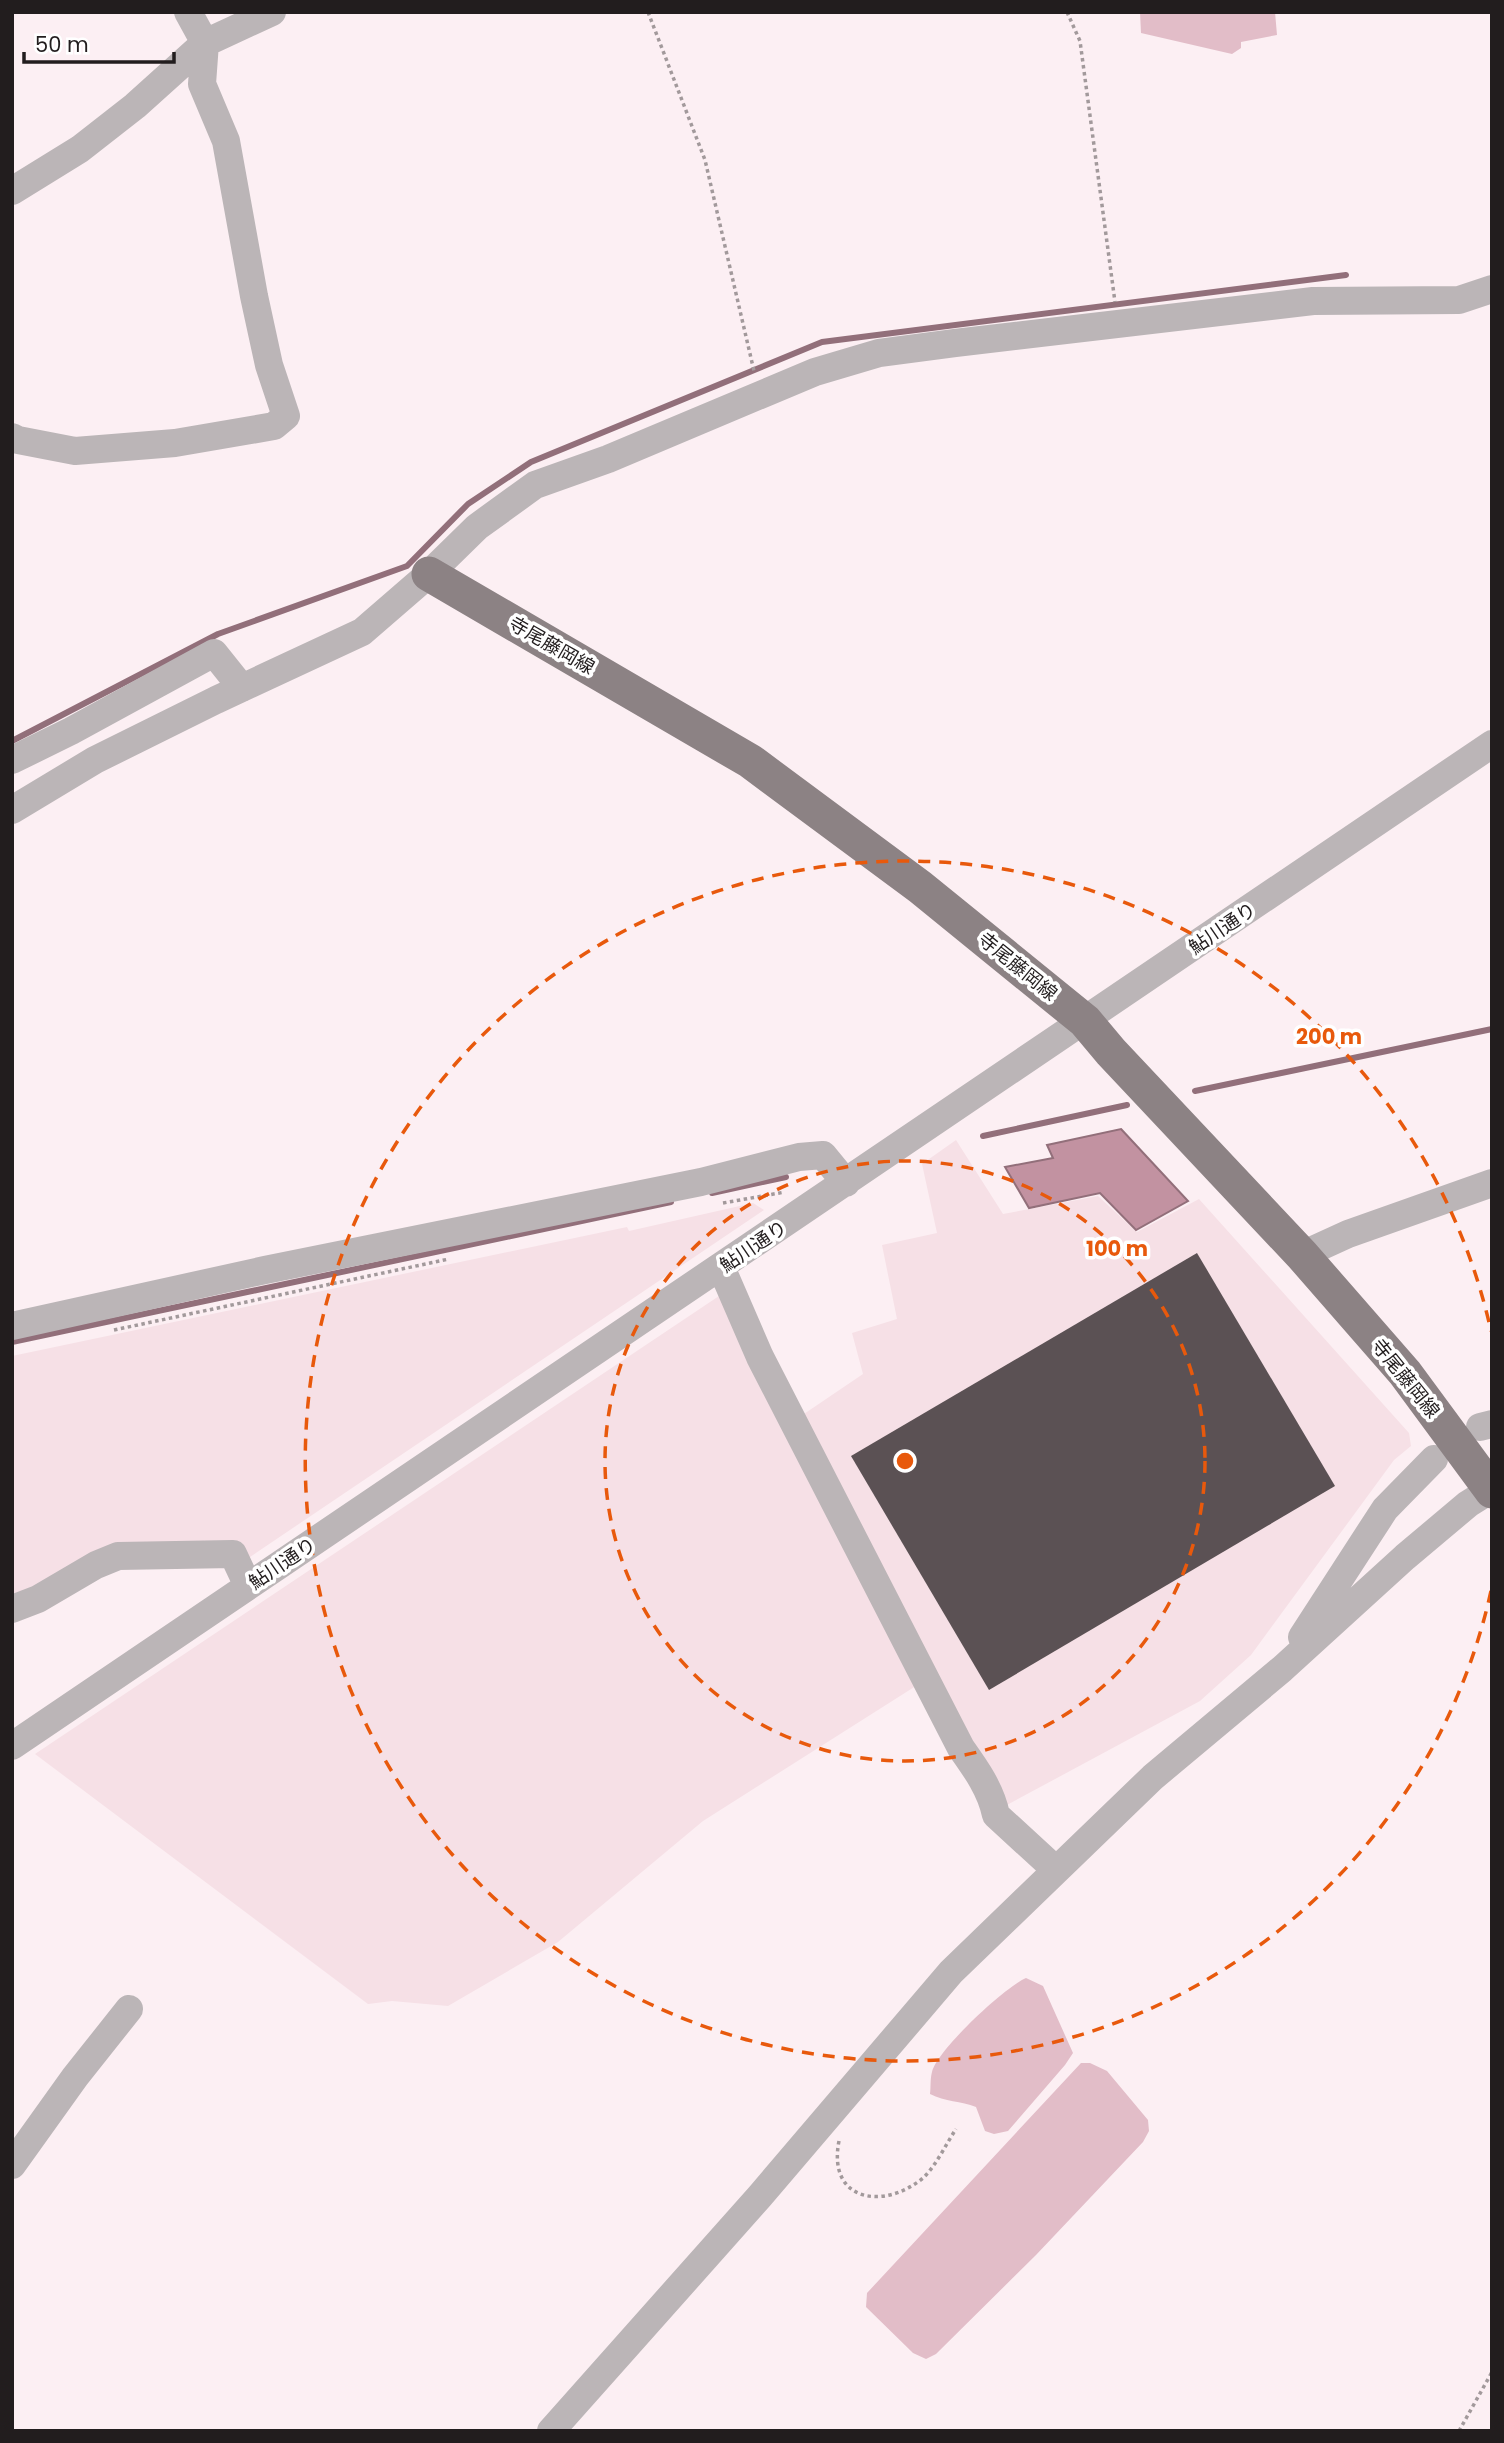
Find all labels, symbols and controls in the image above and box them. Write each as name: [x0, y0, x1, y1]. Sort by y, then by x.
scale bar: [24, 21, 175, 65]
text: 50 m: [35, 30, 89, 59]
street label: 寺尾藤岡線: [504, 610, 600, 681]
street label: 鮎川通り: [1183, 896, 1261, 961]
street label: 寺尾藤岡線: [972, 926, 1063, 1007]
text: 200 m: [1296, 1022, 1362, 1051]
street label: 鮎川通り: [714, 1214, 792, 1279]
text: 100 m: [1086, 1234, 1148, 1263]
street label: 寺尾藤岡線: [1365, 1333, 1446, 1424]
centre of rings: [893, 1449, 917, 1473]
street label: 鮎川通り: [243, 1531, 321, 1596]

